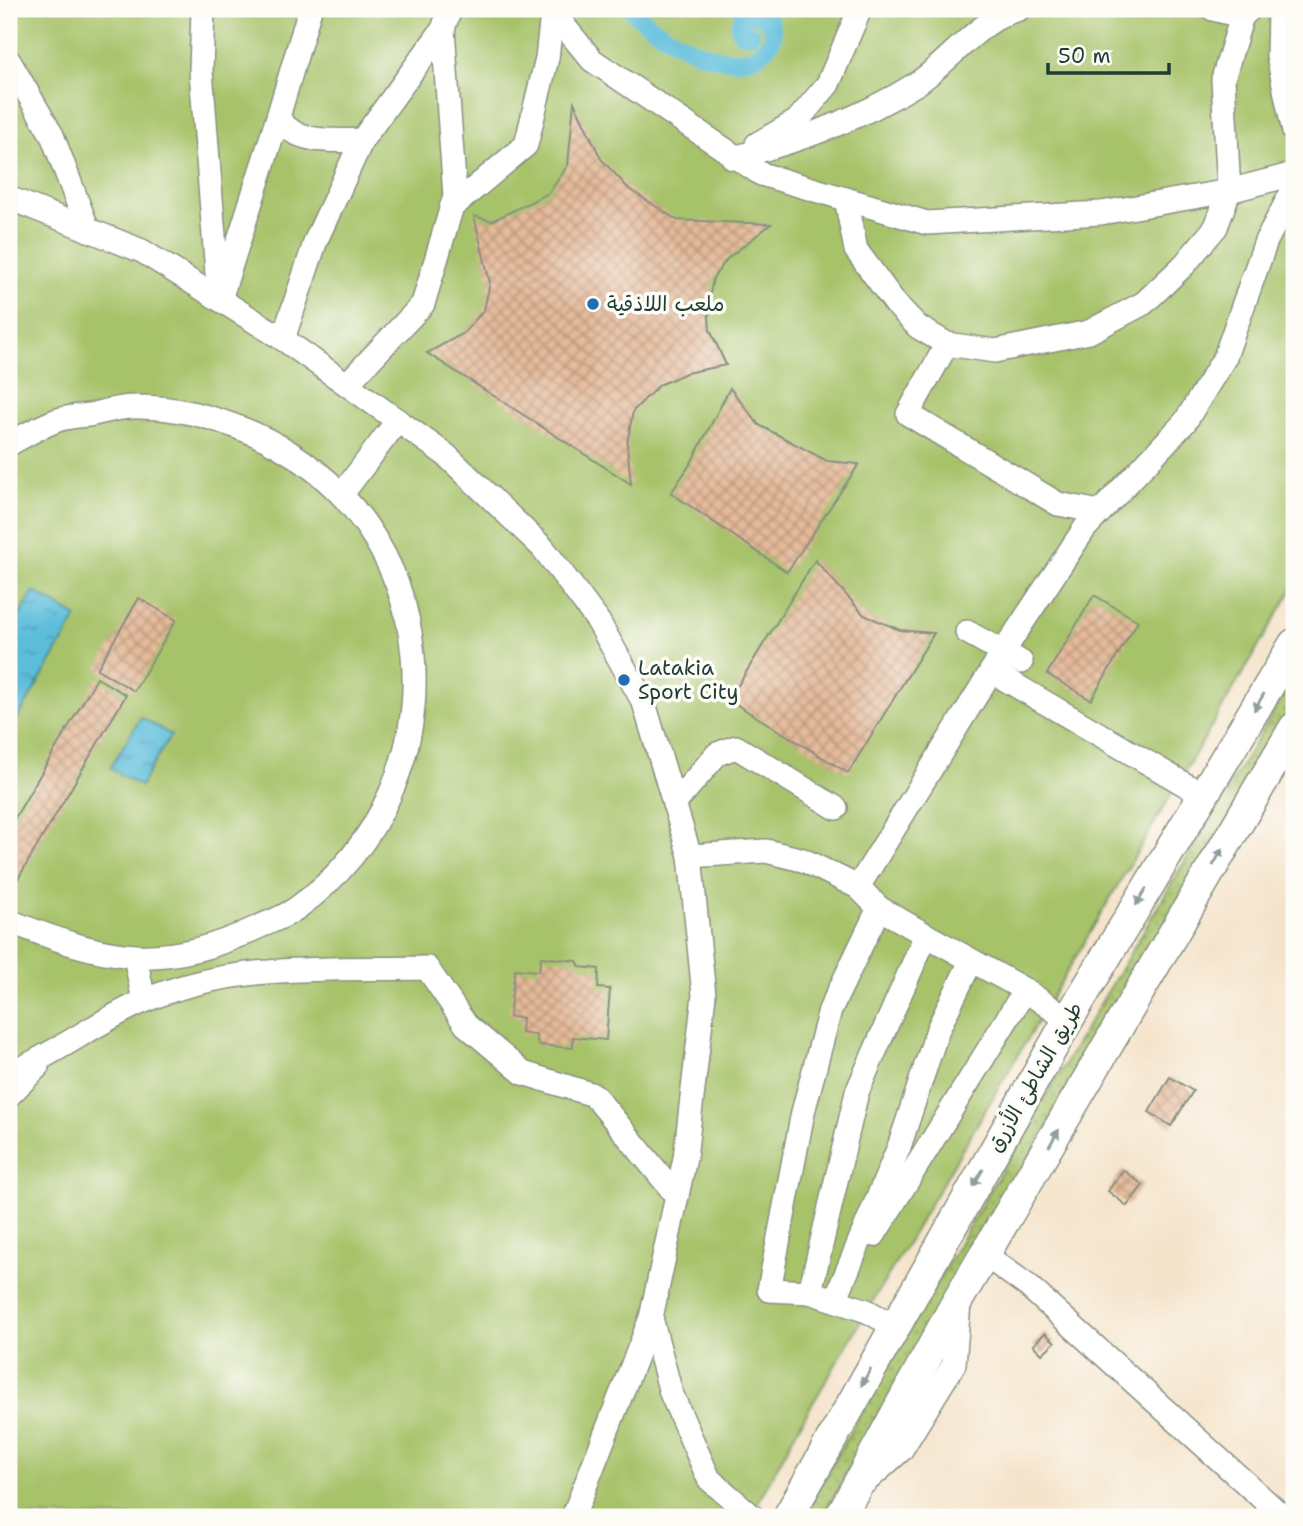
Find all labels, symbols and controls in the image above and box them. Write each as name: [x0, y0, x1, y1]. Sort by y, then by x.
scale bar: [1048, 32, 1168, 76]
text: 50 m: [1058, 42, 1111, 70]
place label: ملعب اللاذقية: [607, 290, 724, 318]
marker: ملعب اللاذقية: [585, 296, 601, 312]
place label: Latakia Sport City: [638, 654, 739, 706]
marker: Latakia Sport City: [616, 672, 632, 688]
one-way arrow: [1253, 693, 1265, 712]
one-way arrow: [1212, 848, 1225, 867]
one-way arrow: [1135, 888, 1148, 907]
street label: طريق الشاطئ الأزرق: [981, 997, 1089, 1157]
one-way arrow: [1047, 1128, 1060, 1147]
one-way arrow: [972, 1169, 984, 1188]
one-way arrow: [860, 1367, 872, 1386]

